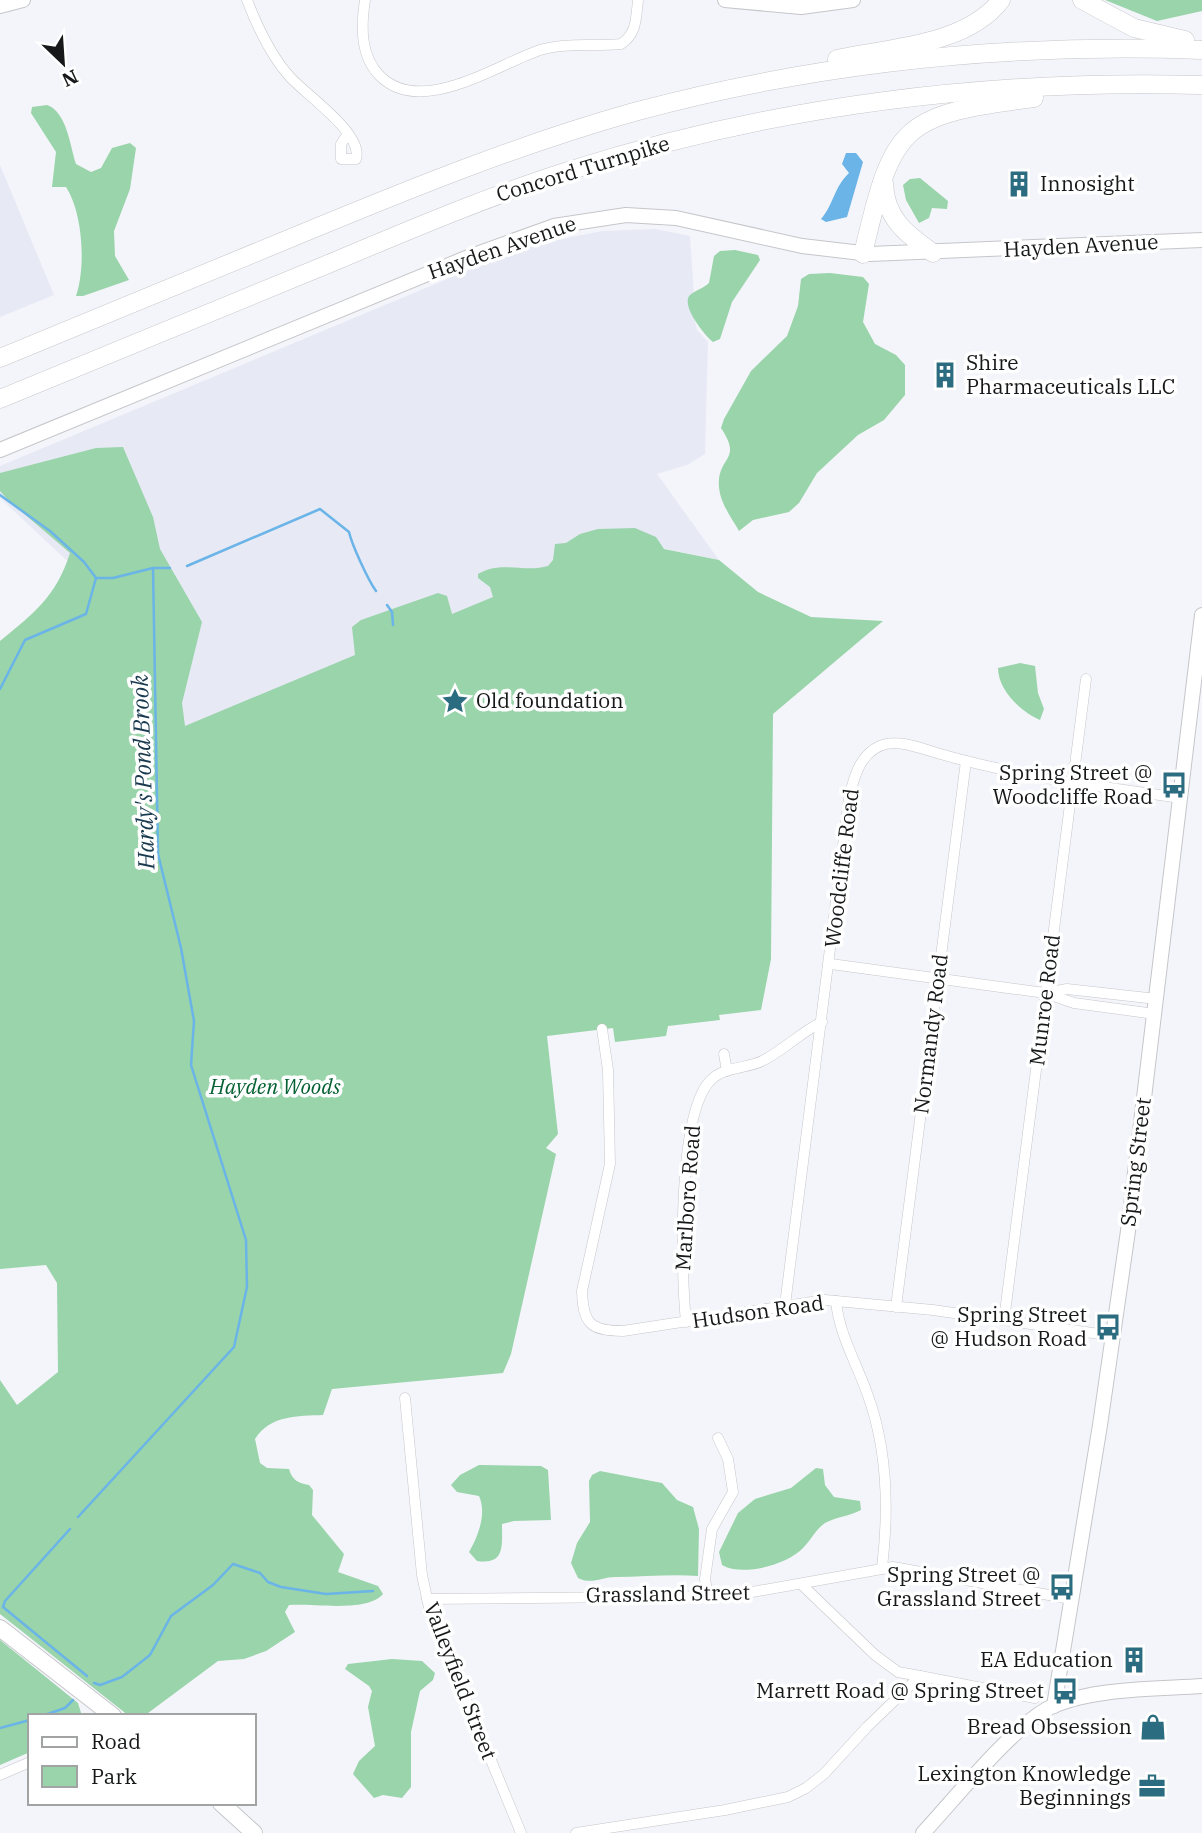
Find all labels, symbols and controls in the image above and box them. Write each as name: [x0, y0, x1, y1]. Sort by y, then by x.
north arrow: [28, 28, 98, 98]
text: N: [58, 64, 82, 92]
street label: Concord Turnpike: [493, 128, 673, 208]
building icon: Innosight: [1004, 169, 1034, 199]
place label: Innosight: [1040, 169, 1135, 197]
street label: Hayden Avenue: [424, 209, 579, 286]
street label: Hayden Avenue: [1003, 227, 1159, 263]
place label: Shire Pharmaceuticals LLC: [966, 348, 1175, 400]
building icon: Shire Pharmaceuticals LLC: [930, 360, 960, 390]
water label: Hardy's Pond Brook: [124, 673, 160, 871]
place icon: Old foundation: [440, 686, 470, 716]
place label: Old foundation: [476, 686, 624, 714]
place label: Spring Street @ Woodcliffe Road: [993, 758, 1153, 810]
bus stop icon: Spring Street @ Woodcliffe Road: [1159, 770, 1189, 800]
street label: Woodcliffe Road: [817, 786, 865, 949]
street label: Munroe Road: [1022, 932, 1066, 1067]
street label: Normandy Road: [906, 952, 954, 1116]
park label: Hayden Woods: [209, 1072, 341, 1100]
street label: Spring Street: [1113, 1096, 1157, 1228]
street label: Marlboro Road: [668, 1124, 706, 1272]
street label: Hudson Road: [690, 1288, 826, 1334]
place label: Spring Street @ Hudson Road: [930, 1300, 1087, 1352]
bus stop icon: Spring Street @ Hudson Road: [1093, 1312, 1123, 1342]
place label: Spring Street @ Grassland Street: [877, 1560, 1041, 1612]
bus stop icon: Spring Street @ Grassland Street: [1047, 1572, 1077, 1602]
street label: Grassland Street: [586, 1578, 750, 1608]
street label: Valleyfield Street: [418, 1598, 504, 1763]
place label: EA Education: [980, 1645, 1113, 1673]
building icon: EA Education: [1119, 1645, 1149, 1675]
place label: Marrett Road @ Spring Street: [756, 1676, 1044, 1704]
bus stop icon: Marrett Road @ Spring Street: [1050, 1676, 1080, 1706]
place label: Bread Obsession: [967, 1712, 1132, 1740]
shop icon: Bread Obsession: [1138, 1712, 1168, 1742]
legend: [28, 1714, 256, 1805]
text: Road: [91, 1727, 141, 1755]
place label: Lexington Knowledge Beginnings: [918, 1759, 1131, 1811]
text: Park: [91, 1762, 138, 1790]
office icon: Lexington Knowledge Beginnings: [1137, 1771, 1167, 1801]

